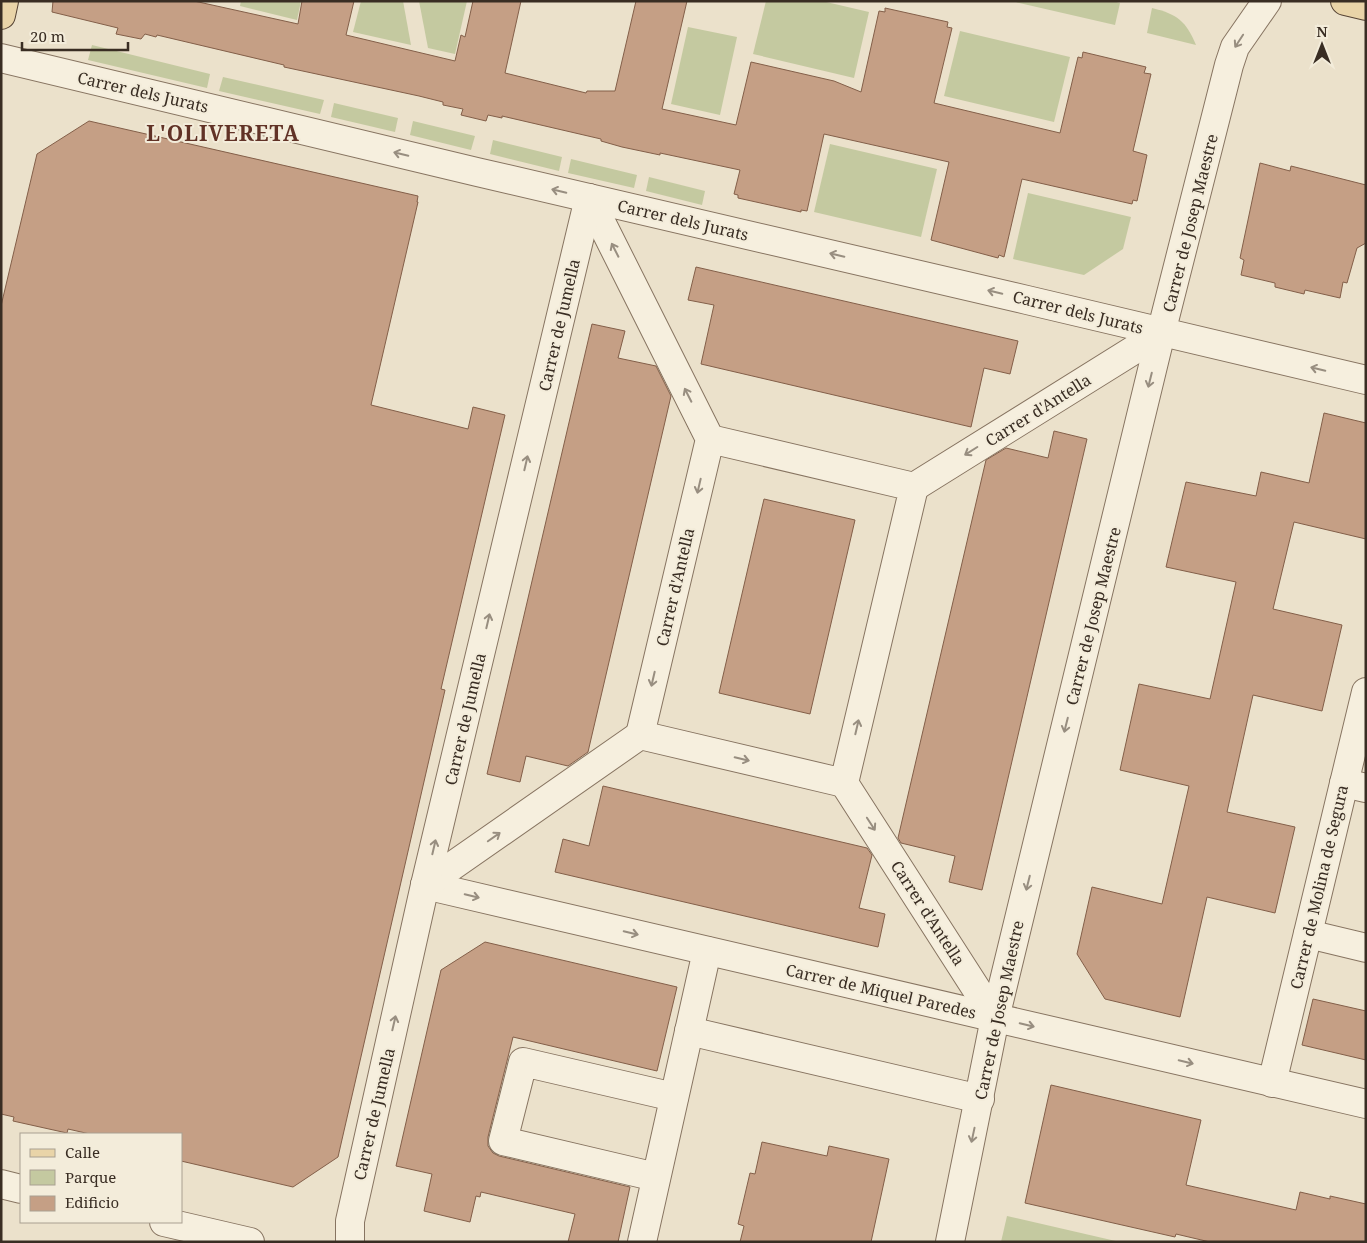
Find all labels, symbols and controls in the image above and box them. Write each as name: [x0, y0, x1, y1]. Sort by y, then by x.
scale bar: [22, 20, 129, 52]
north arrow: [1297, 20, 1347, 70]
text: N: [1316, 22, 1328, 41]
text: 20 m: [30, 26, 65, 46]
one-way arrow: [1234, 34, 1244, 48]
street label: Carrer dels Jurats: [75, 66, 211, 118]
district label: L'OLIVERETA: [146, 119, 300, 147]
street label: Carrer de Josep Maestre: [1157, 132, 1223, 314]
one-way arrow: [393, 149, 409, 158]
one-way arrow: [551, 186, 567, 195]
street label: Carrer dels Jurats: [615, 194, 751, 246]
one-way arrow: [610, 243, 619, 258]
one-way arrow: [829, 250, 845, 259]
street label: Carrer de Jumella: [533, 257, 585, 393]
street label: Carrer dels Jurats: [1010, 285, 1146, 339]
one-way arrow: [987, 287, 1003, 296]
one-way arrow: [1311, 364, 1327, 373]
street label: Carrer d'Antella: [981, 369, 1095, 451]
one-way arrow: [1145, 371, 1154, 387]
one-way arrow: [683, 388, 693, 403]
one-way arrow: [965, 446, 979, 456]
one-way arrow: [522, 456, 531, 472]
one-way arrow: [694, 478, 703, 494]
street label: Carrer de Josep Maestre: [1060, 525, 1126, 707]
street label: Carrer d'Antella: [651, 526, 699, 648]
one-way arrow: [484, 614, 493, 630]
street label: Carrer de Jumella: [439, 651, 491, 787]
one-way arrow: [648, 670, 657, 686]
one-way arrow: [1061, 716, 1070, 732]
one-way arrow: [853, 720, 862, 736]
one-way arrow: [733, 755, 749, 764]
street label: Carrer de Molina de Segura: [1285, 783, 1353, 991]
one-way arrow: [866, 816, 876, 830]
one-way arrow: [486, 832, 500, 842]
one-way arrow: [430, 840, 439, 856]
street label: Carrer d'Antella: [886, 856, 970, 970]
one-way arrow: [1023, 874, 1032, 890]
one-way arrow: [464, 892, 480, 901]
street label: Carrer de Josep Maestre: [969, 918, 1029, 1102]
one-way arrow: [622, 929, 638, 938]
street label: Carrer de Miquel Paredes: [784, 958, 978, 1024]
one-way arrow: [390, 1015, 399, 1031]
one-way arrow: [1019, 1021, 1035, 1031]
street label: Carrer de Jumella: [348, 1046, 400, 1182]
one-way arrow: [1177, 1058, 1193, 1067]
one-way arrow: [967, 1126, 977, 1142]
legend: [20, 1133, 182, 1223]
text: Calle: [65, 1142, 100, 1162]
text: Parque: [65, 1167, 116, 1187]
text: Edificio: [65, 1192, 119, 1212]

